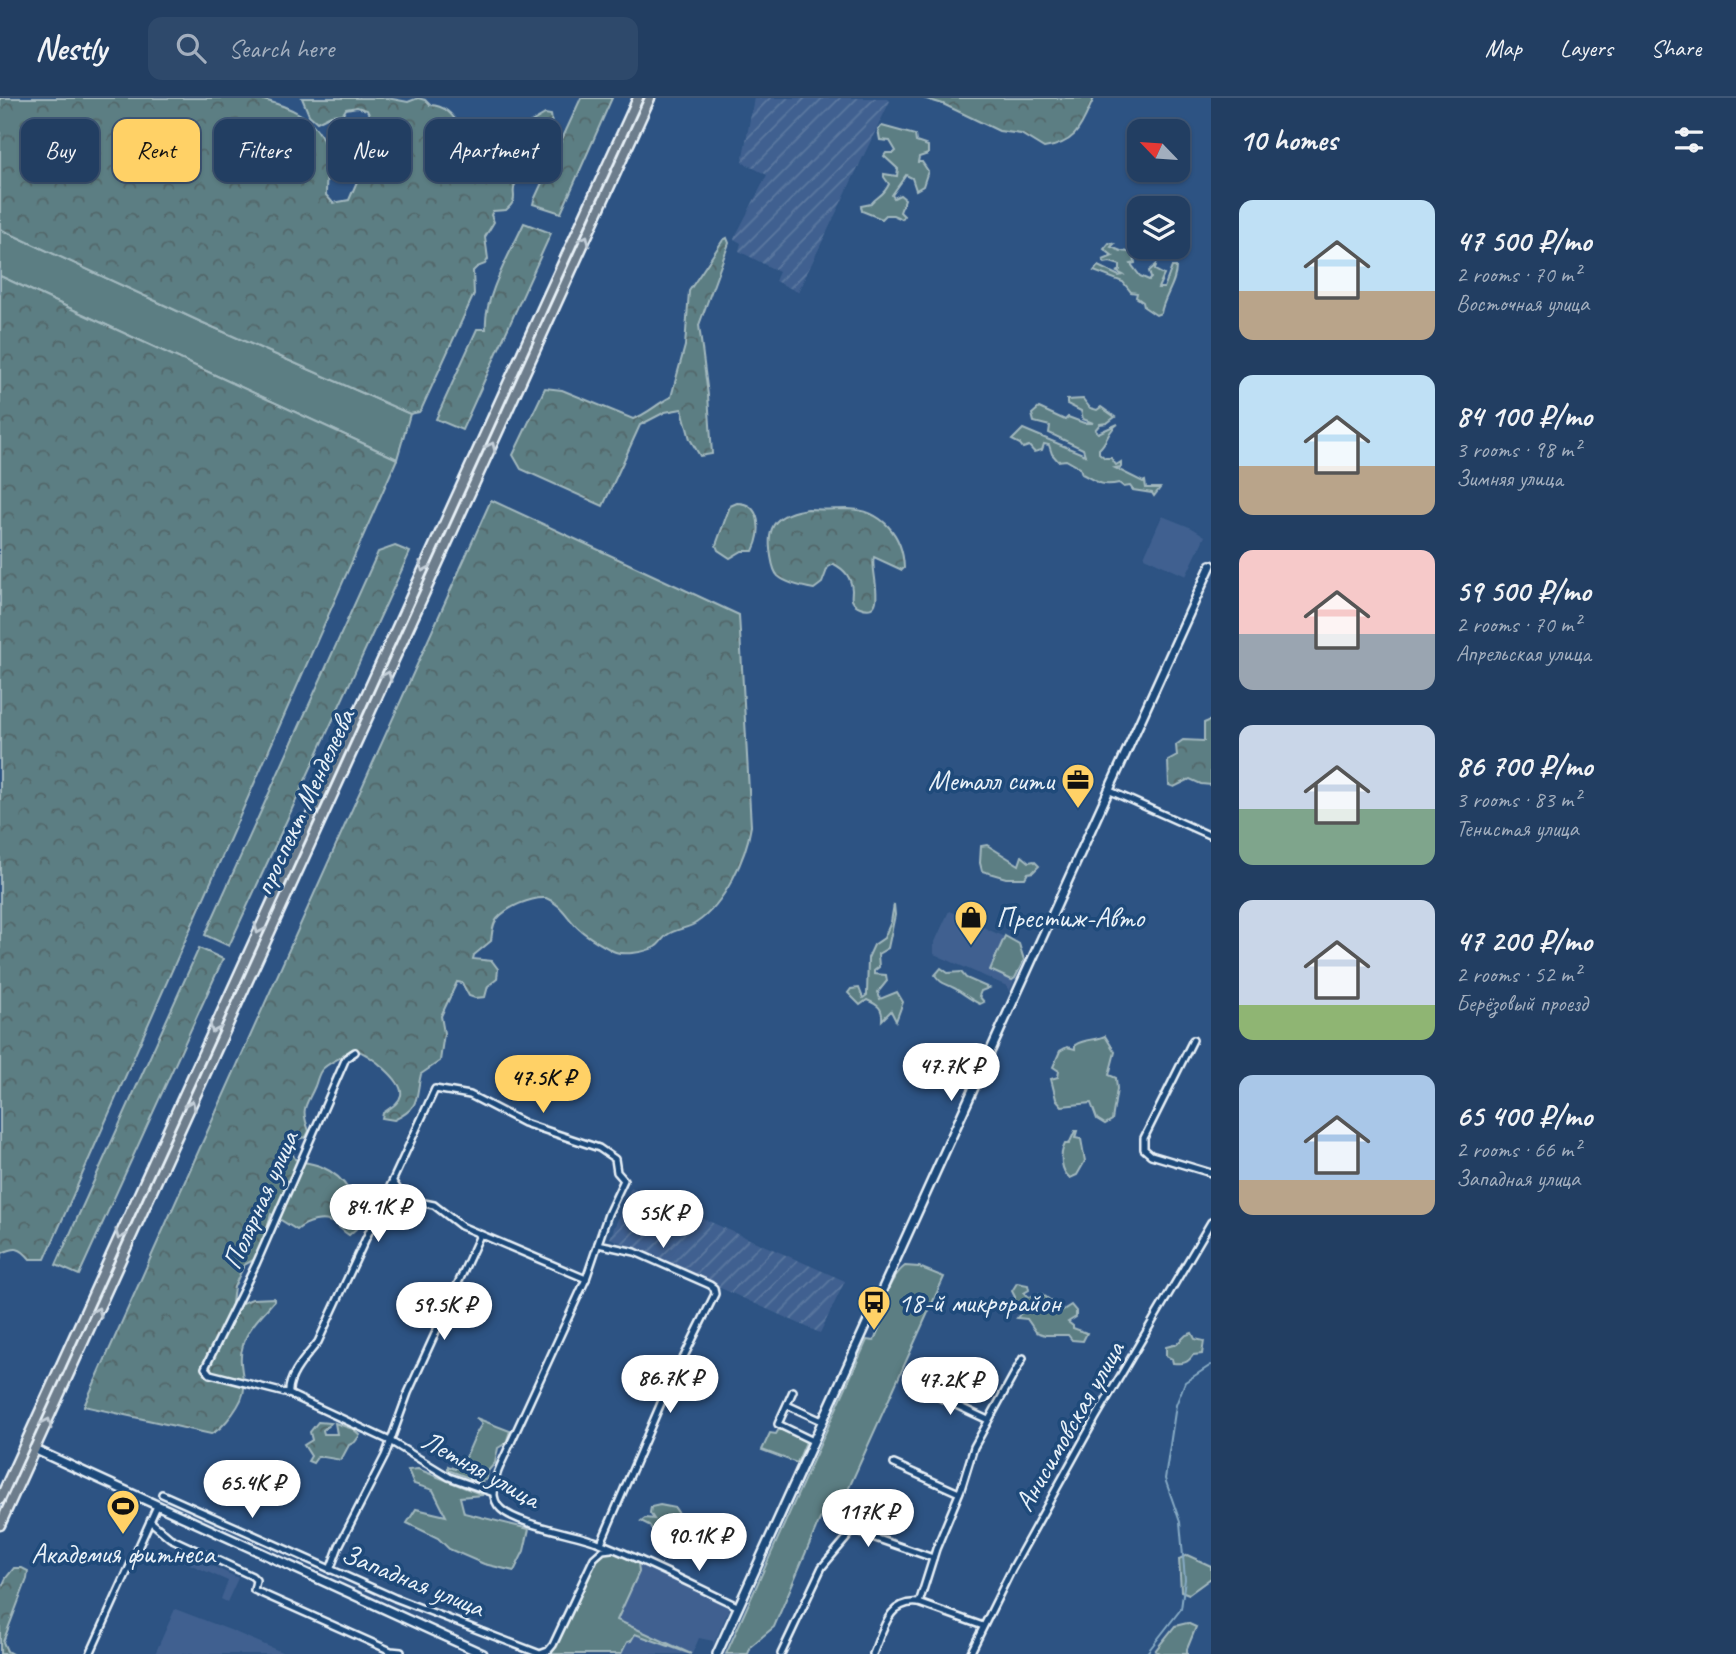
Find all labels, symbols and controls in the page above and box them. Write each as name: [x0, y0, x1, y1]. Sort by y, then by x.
search box: [148, 17, 638, 80]
text: Nestly: [35, 27, 106, 69]
icon: search: [172, 29, 210, 67]
text: Search here: [228, 32, 334, 65]
text: Map: [1485, 33, 1522, 63]
text: Layers: [1560, 33, 1613, 63]
text: Share: [1651, 33, 1701, 63]
chip: Buy: [21, 119, 99, 182]
chip: Rent: [113, 119, 200, 182]
chip: Filters: [214, 119, 314, 182]
chip: New: [328, 119, 411, 182]
chip: Apartment: [425, 119, 561, 182]
north arrow: [1127, 119, 1190, 182]
map controls: [1127, 119, 1190, 259]
text: 10 homes: [1239, 121, 1337, 159]
icon: filters: [1670, 121, 1708, 159]
button: layers: [1127, 196, 1190, 259]
text: 47 500 ₽/mo: [1456, 222, 1591, 260]
icon: home: [1295, 228, 1379, 312]
one-way arrow: [577, 235, 591, 247]
text: 2 rooms · 70 m²: [1456, 260, 1580, 289]
text: Восточная улица: [1456, 289, 1589, 318]
text: 84 100 ₽/mo: [1456, 397, 1592, 435]
icon: home: [1295, 403, 1379, 487]
text: 3 rooms · 98 m²: [1456, 435, 1580, 464]
one-way arrow: [483, 442, 497, 454]
text: Зимняя улица: [1456, 464, 1563, 493]
one-way arrow: [418, 560, 432, 572]
text: 59 500 ₽/mo: [1456, 572, 1591, 610]
icon: home: [1295, 578, 1379, 662]
text: 2 rooms · 70 m²: [1456, 610, 1580, 639]
text: Апрельская улица: [1456, 639, 1591, 668]
one-way arrow: [379, 671, 393, 684]
street label: проспект Менделеева: [246, 702, 363, 901]
text: 86 700 ₽/mo: [1456, 747, 1592, 785]
icon: home: [1295, 753, 1379, 837]
office icon: Металл сити: [1059, 761, 1097, 810]
place label: Металл сити: [928, 763, 1056, 798]
text: 3 rooms · 83 m²: [1456, 785, 1580, 814]
text: Тенистая улица: [1456, 814, 1578, 843]
shop icon: Престиж-Авто: [952, 898, 990, 947]
place label: Престиж-Авто: [996, 900, 1146, 935]
one-way arrow: [253, 922, 267, 934]
text: 47 200 ₽/mo: [1456, 922, 1592, 960]
icon: home: [1295, 928, 1379, 1012]
text: 2 rooms · 52 m²: [1456, 960, 1580, 989]
text: Берёзовый проезд: [1456, 989, 1588, 1018]
one-way arrow: [208, 1021, 222, 1033]
pin: 47.7K ₽: [886, 1044, 1016, 1103]
text: 47.7K ₽: [919, 1051, 983, 1080]
pin: 47.5K ₽: [478, 1056, 608, 1115]
text: 47.5K ₽: [511, 1063, 575, 1092]
text: 65 400 ₽/mo: [1456, 1097, 1592, 1135]
one-way arrow: [183, 1100, 197, 1112]
icon: home: [1295, 1103, 1379, 1187]
street label: Полярная улица: [214, 1124, 307, 1275]
text: 2 rooms · 66 m²: [1456, 1135, 1580, 1164]
text: Западная улица: [1456, 1164, 1580, 1193]
pin: 84.1K ₽: [313, 1184, 443, 1244]
pin: 55K ₽: [614, 1190, 712, 1250]
text: 84.1K ₽: [346, 1192, 410, 1221]
text: 55K ₽: [638, 1198, 688, 1227]
one-way arrow: [114, 1228, 128, 1240]
pin: 59.5K ₽: [379, 1282, 509, 1342]
bus stop icon: 18-й микрорайон: [855, 1283, 893, 1332]
place label: 18-й микрорайон: [898, 1285, 1062, 1320]
text: 59.5K ₽: [412, 1290, 476, 1319]
one-way arrow: [89, 1307, 103, 1319]
street label: Анисимовская улица: [1006, 1333, 1133, 1517]
pin: 86.7K ₽: [605, 1356, 735, 1415]
pin: 47.2K ₽: [885, 1358, 1015, 1417]
text: 86.7K ₽: [637, 1363, 703, 1392]
text: 47.2K ₽: [918, 1365, 982, 1394]
one-way arrow: [38, 1418, 52, 1430]
street label: Летняя улица: [416, 1422, 548, 1517]
pin: 65.4K ₽: [187, 1460, 317, 1520]
text: 65.4K ₽: [220, 1468, 284, 1497]
sports icon: Академия фитнеса: [104, 1487, 142, 1536]
pin: 117K ₽: [811, 1490, 925, 1549]
text: 117K ₽: [838, 1497, 898, 1526]
pin: 90.1K ₽: [634, 1514, 764, 1573]
text: 90.1K ₽: [667, 1521, 731, 1550]
place label: Академия фитнеса: [31, 1536, 216, 1571]
street label: Западная улица: [336, 1536, 491, 1625]

